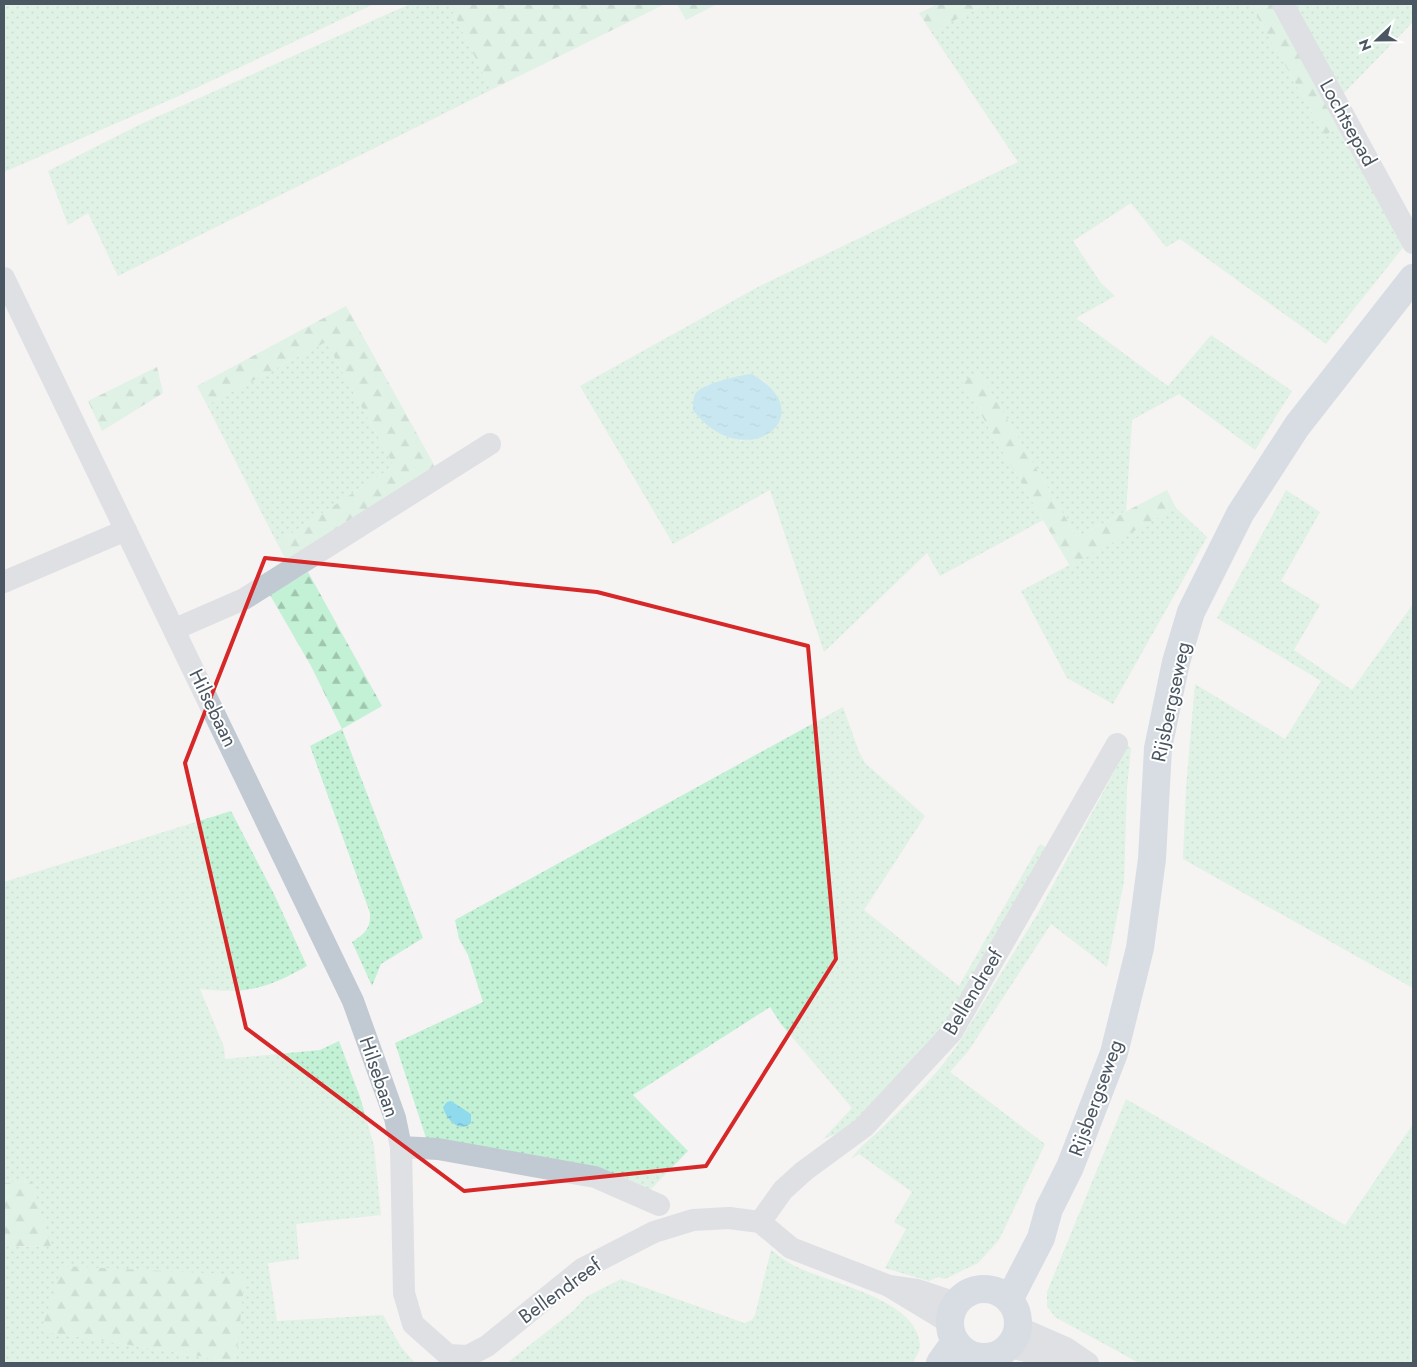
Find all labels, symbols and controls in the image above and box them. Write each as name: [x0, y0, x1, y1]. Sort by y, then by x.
north arrow: [1352, 15, 1402, 65]
text: N: [1354, 36, 1376, 54]
street label: Lochtsepad: [1312, 74, 1384, 172]
street label: Rijsbergseweg: [1144, 639, 1198, 765]
street label: Hilsebaan: [182, 664, 244, 752]
street label: Bellendreef: [936, 942, 1011, 1041]
street label: Hilsebaan: [352, 1033, 406, 1121]
street label: Rijsbergseweg: [1061, 1036, 1131, 1160]
street label: Bellendreef: [513, 1250, 608, 1331]

